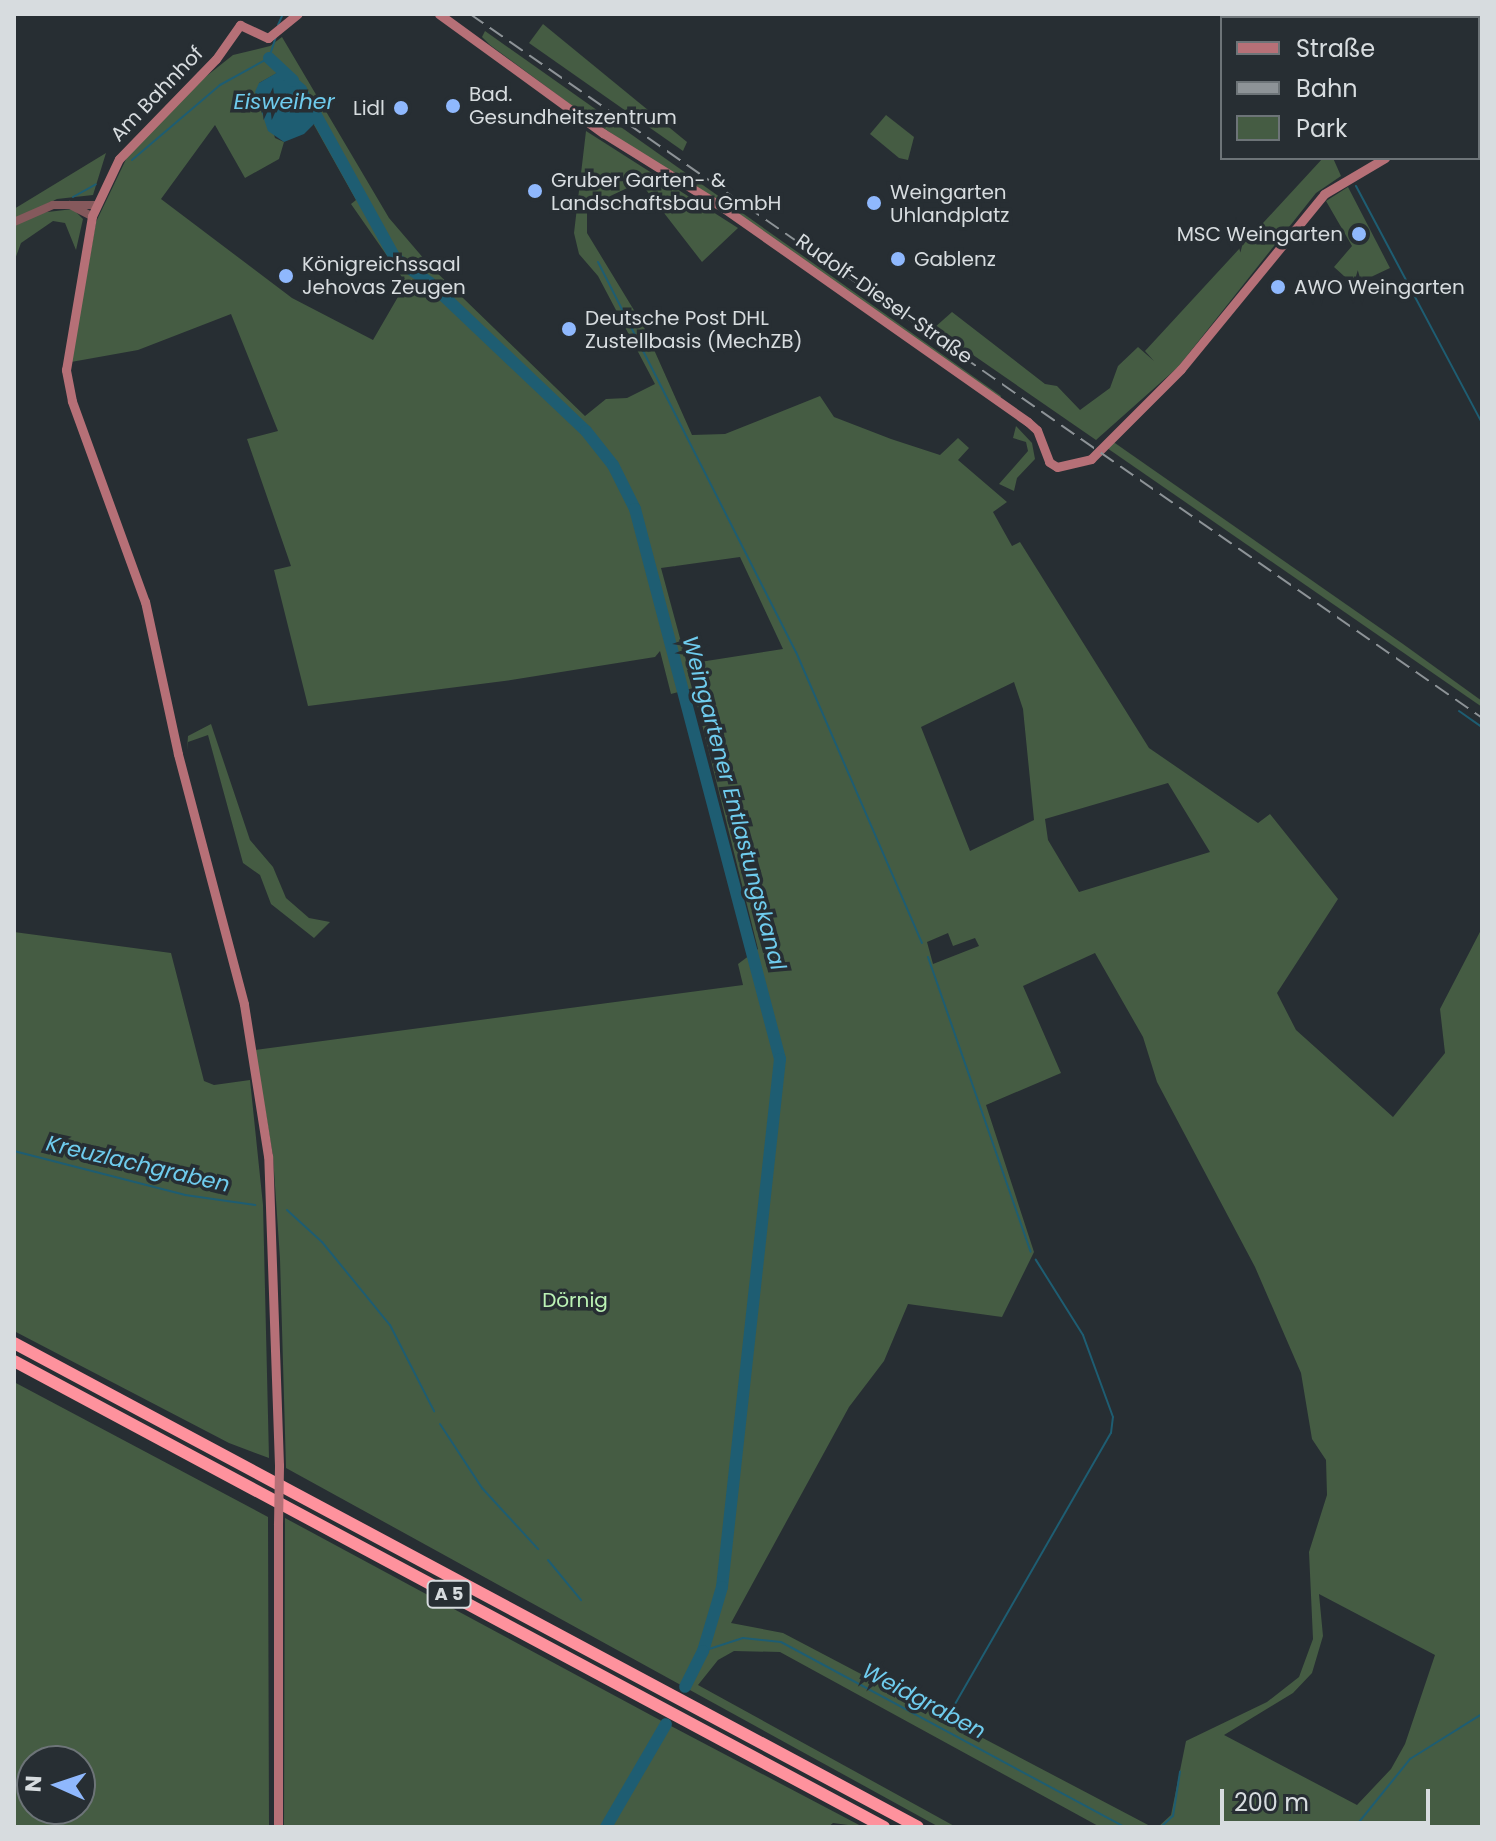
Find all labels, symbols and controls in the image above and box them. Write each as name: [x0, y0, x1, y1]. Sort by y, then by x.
legend: [1220, 16, 1480, 160]
text: Straße: [1296, 32, 1375, 65]
street label: Am Bahnhof: [106, 41, 208, 147]
text: Bahn: [1296, 72, 1358, 105]
place label: Bad. Gesundheitszentrum: [469, 82, 677, 129]
water label: Eisweiher: [233, 89, 335, 115]
place label: Lidl: [353, 96, 385, 120]
marker: Bad. Gesundheitszentrum: [444, 97, 462, 115]
marker: Lidl: [392, 99, 410, 117]
text: Park: [1296, 112, 1347, 145]
place label: Gruber Garten- & Landschaftsbau GmbH: [551, 168, 781, 215]
place label: Weingarten Uhlandplatz: [890, 180, 1009, 227]
marker: Gruber Garten- & Landschaftsbau GmbH: [526, 182, 544, 200]
marker: Weingarten Uhlandplatz: [865, 194, 883, 212]
place label: MSC Weingarten: [1177, 222, 1343, 246]
marker: MSC Weingarten: [1350, 225, 1368, 243]
street label: Rudolf-Diesel-Straße: [791, 229, 977, 369]
place label: Gablenz: [914, 247, 996, 271]
marker: Gablenz: [889, 250, 907, 268]
place label: Königreichssaal Jehovas Zeugen: [302, 252, 466, 299]
marker: Königreichssaal Jehovas Zeugen: [277, 267, 295, 285]
place label: AWO Weingarten: [1294, 275, 1465, 299]
marker: AWO Weingarten: [1269, 278, 1287, 296]
place label: Deutsche Post DHL Zustellbasis (MechZB): [585, 306, 803, 353]
marker: Deutsche Post DHL Zustellbasis (MechZB): [560, 320, 578, 338]
water label: Weingartener Entlastungskanal: [677, 633, 791, 973]
water label: Kreuzlachgraben: [44, 1130, 232, 1198]
park label: Dörnig: [542, 1288, 608, 1312]
road number: A 5: [425, 1580, 473, 1608]
water label: Weidgraben: [858, 1657, 990, 1745]
north arrow: [16, 1745, 96, 1825]
scale bar: [1224, 1773, 1434, 1823]
text: N: [18, 1775, 49, 1793]
text: 200 m: [1234, 1786, 1309, 1819]

